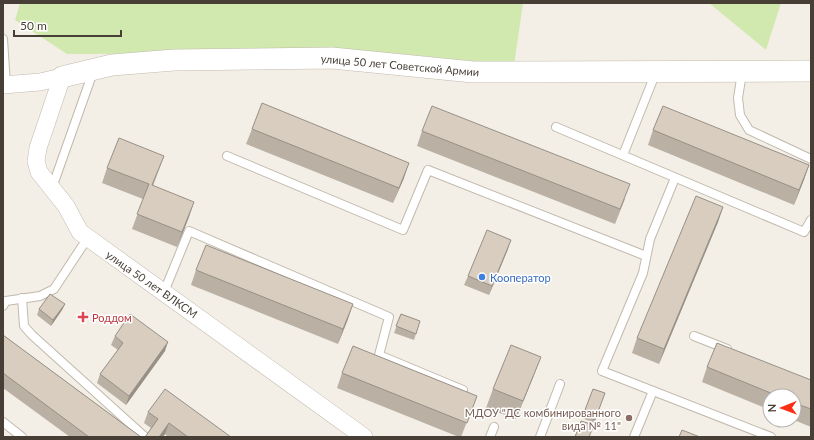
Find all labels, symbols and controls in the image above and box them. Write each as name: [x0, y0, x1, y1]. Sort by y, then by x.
scale bar: [14, 12, 121, 38]
text: 50 m: [20, 18, 47, 33]
street label: улица 50 лет Советской Армии: [320, 52, 480, 78]
street label: улица 50 лет ВЛКСМ: [104, 248, 200, 320]
place label: Кооператор: [490, 271, 551, 284]
marker: Кооператор: [477, 272, 487, 282]
marker: Роддом: [77, 311, 89, 323]
place label: Роддом: [92, 311, 132, 324]
north arrow: [762, 388, 802, 428]
text: N: [765, 404, 778, 413]
place label: МДОУ "ДС комбинированного вида № 11": [465, 406, 621, 432]
marker: МДОУ "ДС комбинированного вида № 11": [624, 413, 634, 423]

